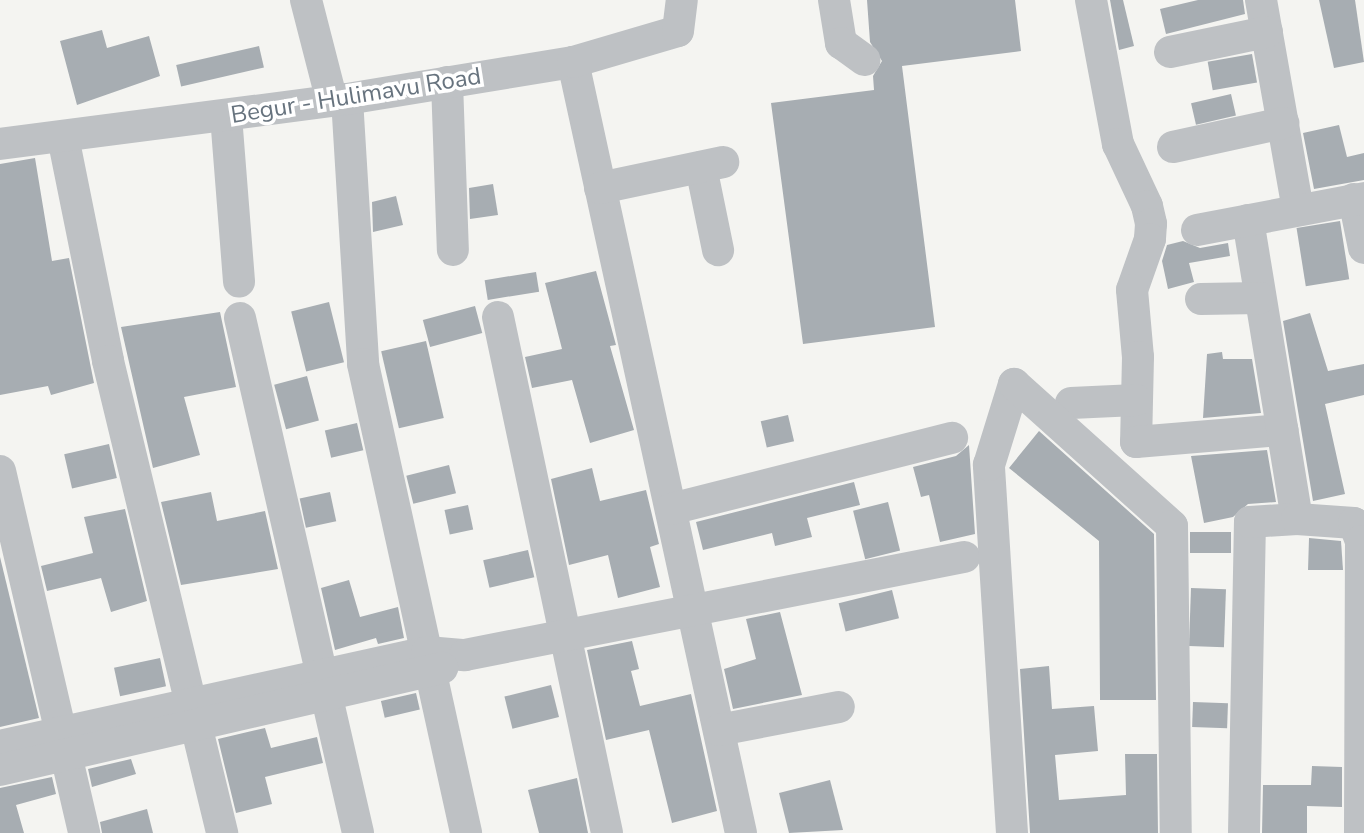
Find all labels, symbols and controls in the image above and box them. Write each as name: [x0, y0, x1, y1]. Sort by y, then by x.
street label: Begur - Hulimavu Road: [229, 62, 483, 130]

